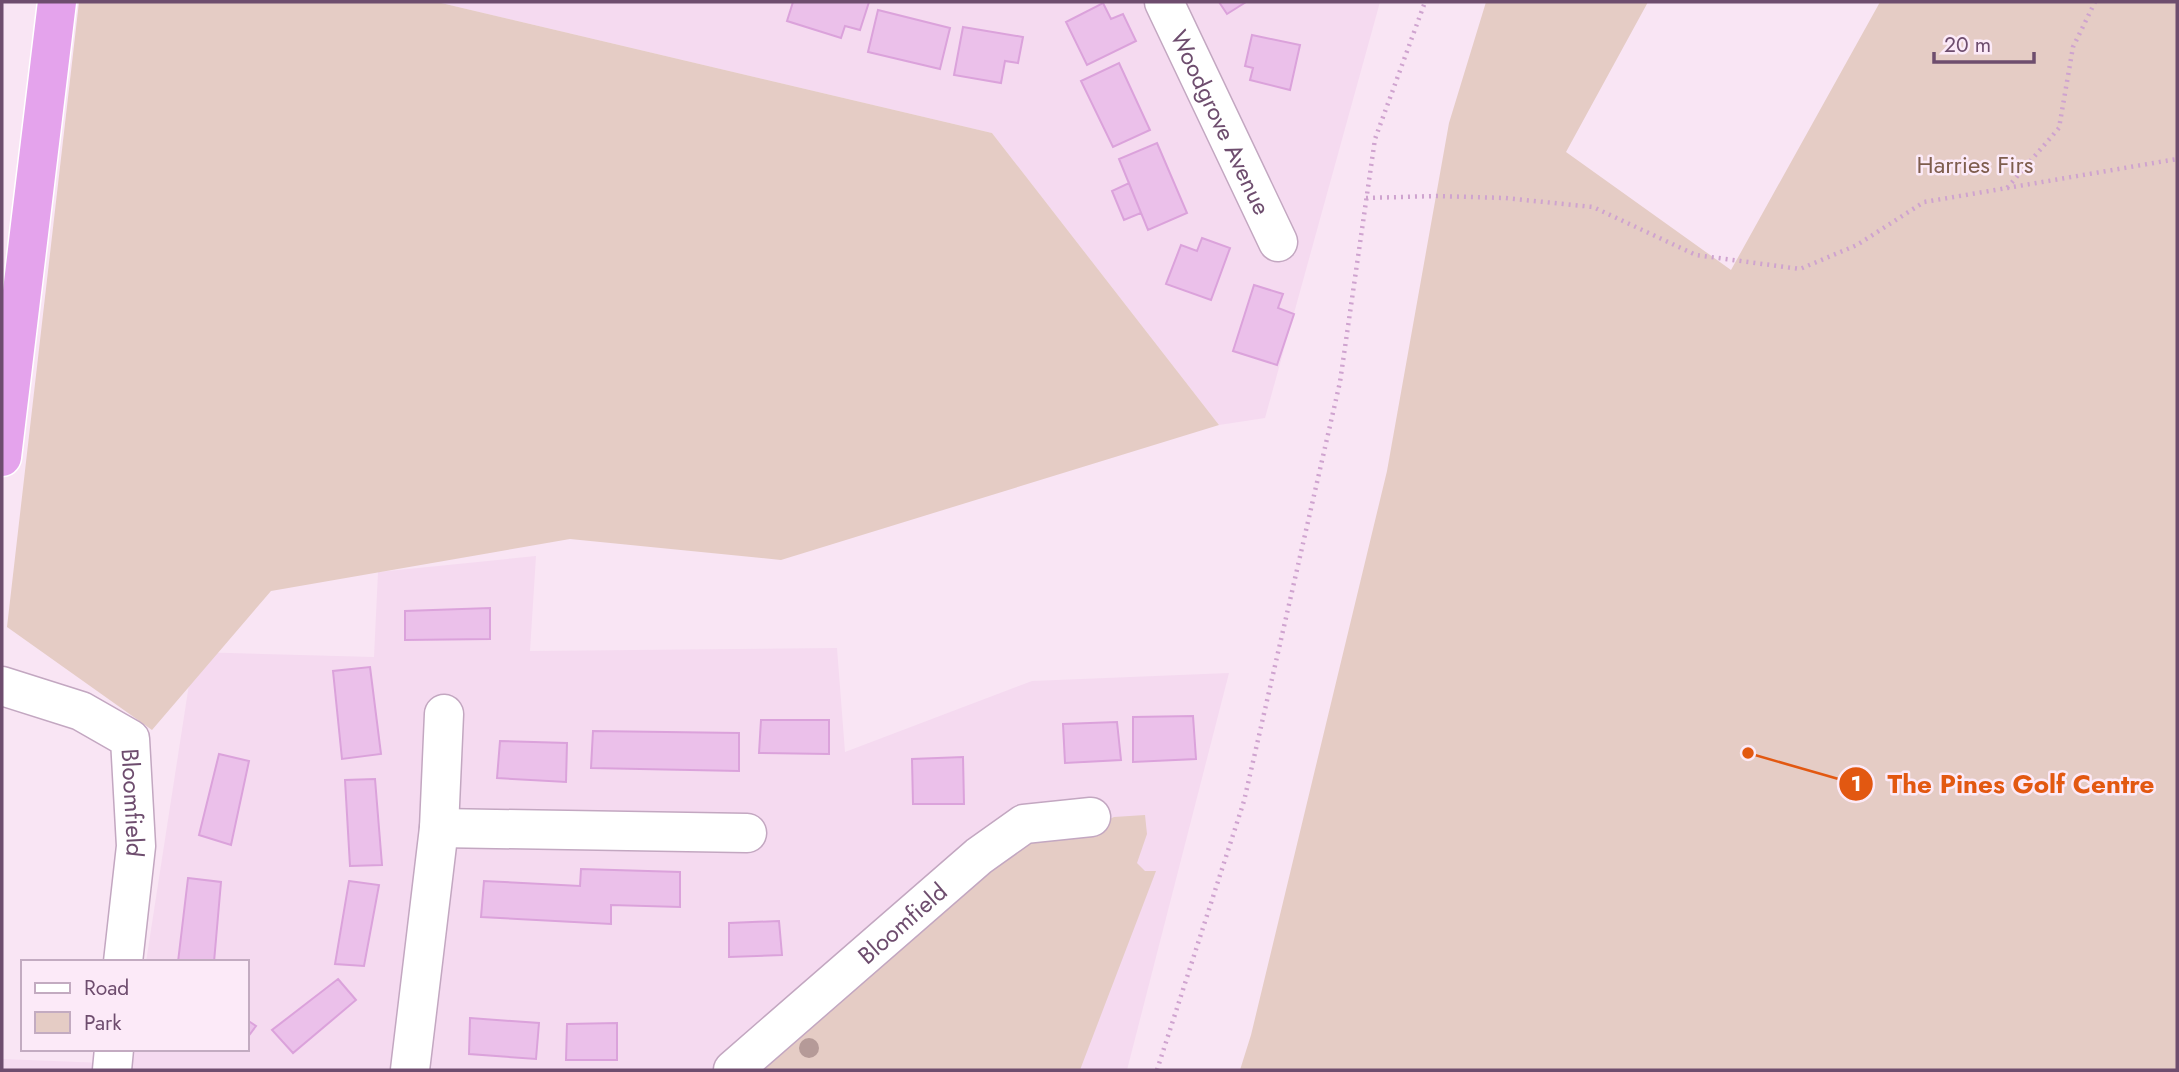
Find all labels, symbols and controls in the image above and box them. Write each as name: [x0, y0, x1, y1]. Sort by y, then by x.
scale bar: [1934, 21, 2034, 65]
street label: Woodgrove Avenue: [1162, 24, 1280, 220]
text: 20 m: [1944, 30, 1991, 60]
park label: Harries Firs: [1917, 147, 2033, 182]
street label: Bloomfield: [113, 747, 154, 859]
callout: The Pines Golf Centre: [1839, 760, 2169, 807]
text: The Pines Golf Centre: [1888, 765, 2154, 803]
text: 1: [1851, 769, 1861, 799]
street label: Bloomfield: [850, 874, 954, 972]
legend: [21, 960, 248, 1051]
text: Road: [84, 973, 129, 1003]
text: Park: [84, 1008, 122, 1038]

